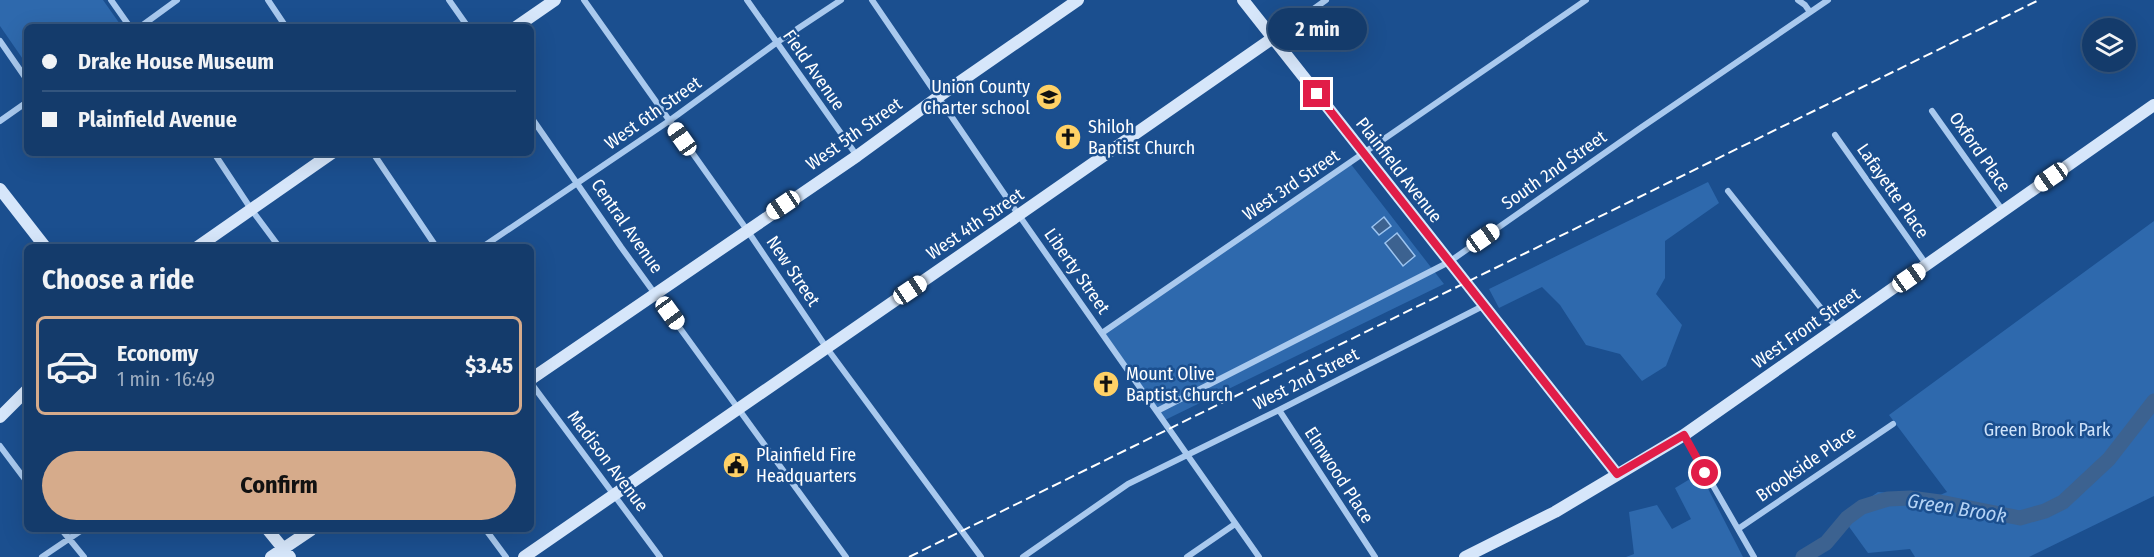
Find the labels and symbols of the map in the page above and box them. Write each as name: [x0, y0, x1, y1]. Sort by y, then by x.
callout: 2 min: [1268, 7, 1366, 49]
street label: Field Avenue: [778, 25, 850, 115]
street label: West 6th Street: [600, 72, 706, 154]
place label: Union County Charter school: [923, 76, 1030, 119]
route end: [1303, 80, 1330, 107]
school or university icon: Union County Charter school: [1034, 82, 1064, 112]
street label: West 5th Street: [802, 93, 906, 175]
street label: Oxford Place: [1944, 108, 2016, 196]
street label: Plainfield Avenue: [1351, 113, 1447, 227]
place label: Shiloh Baptist Church: [1088, 116, 1195, 159]
car: [664, 119, 700, 159]
church icon: Shiloh Baptist Church: [1053, 122, 1083, 152]
street label: South 2nd Street: [1497, 126, 1611, 214]
street label: Lafayette Place: [1852, 139, 1934, 243]
street label: West 3rd Street: [1238, 144, 1344, 225]
car: [2031, 159, 2071, 195]
street label: Central Avenue: [586, 174, 668, 278]
street label: West 4th Street: [922, 183, 1028, 265]
car: [763, 187, 803, 223]
car: [1463, 220, 1503, 256]
street label: Liberty Street: [1039, 224, 1115, 318]
street label: New Street: [761, 232, 825, 310]
car: [1889, 260, 1929, 296]
car: [890, 272, 930, 308]
street label: West Front Street: [1748, 283, 1864, 373]
car: [652, 293, 688, 333]
street label: West 2nd Street: [1250, 343, 1363, 415]
place label: Mount Olive Baptist Church: [1126, 363, 1233, 406]
church icon: Mount Olive Baptist Church: [1091, 369, 1121, 399]
street label: Madison Avenue: [563, 406, 653, 516]
park label: Green Brook Park: [1984, 419, 2111, 441]
street label: Brookside Place: [1752, 421, 1860, 507]
street label: Elmwood Place: [1300, 423, 1378, 527]
place label: Plainfield Fire Headquarters: [756, 444, 857, 487]
public building icon: Plainfield Fire Headquarters: [721, 450, 751, 480]
route start: [1691, 459, 1718, 486]
water label: Green Brook: [1906, 488, 2008, 528]

